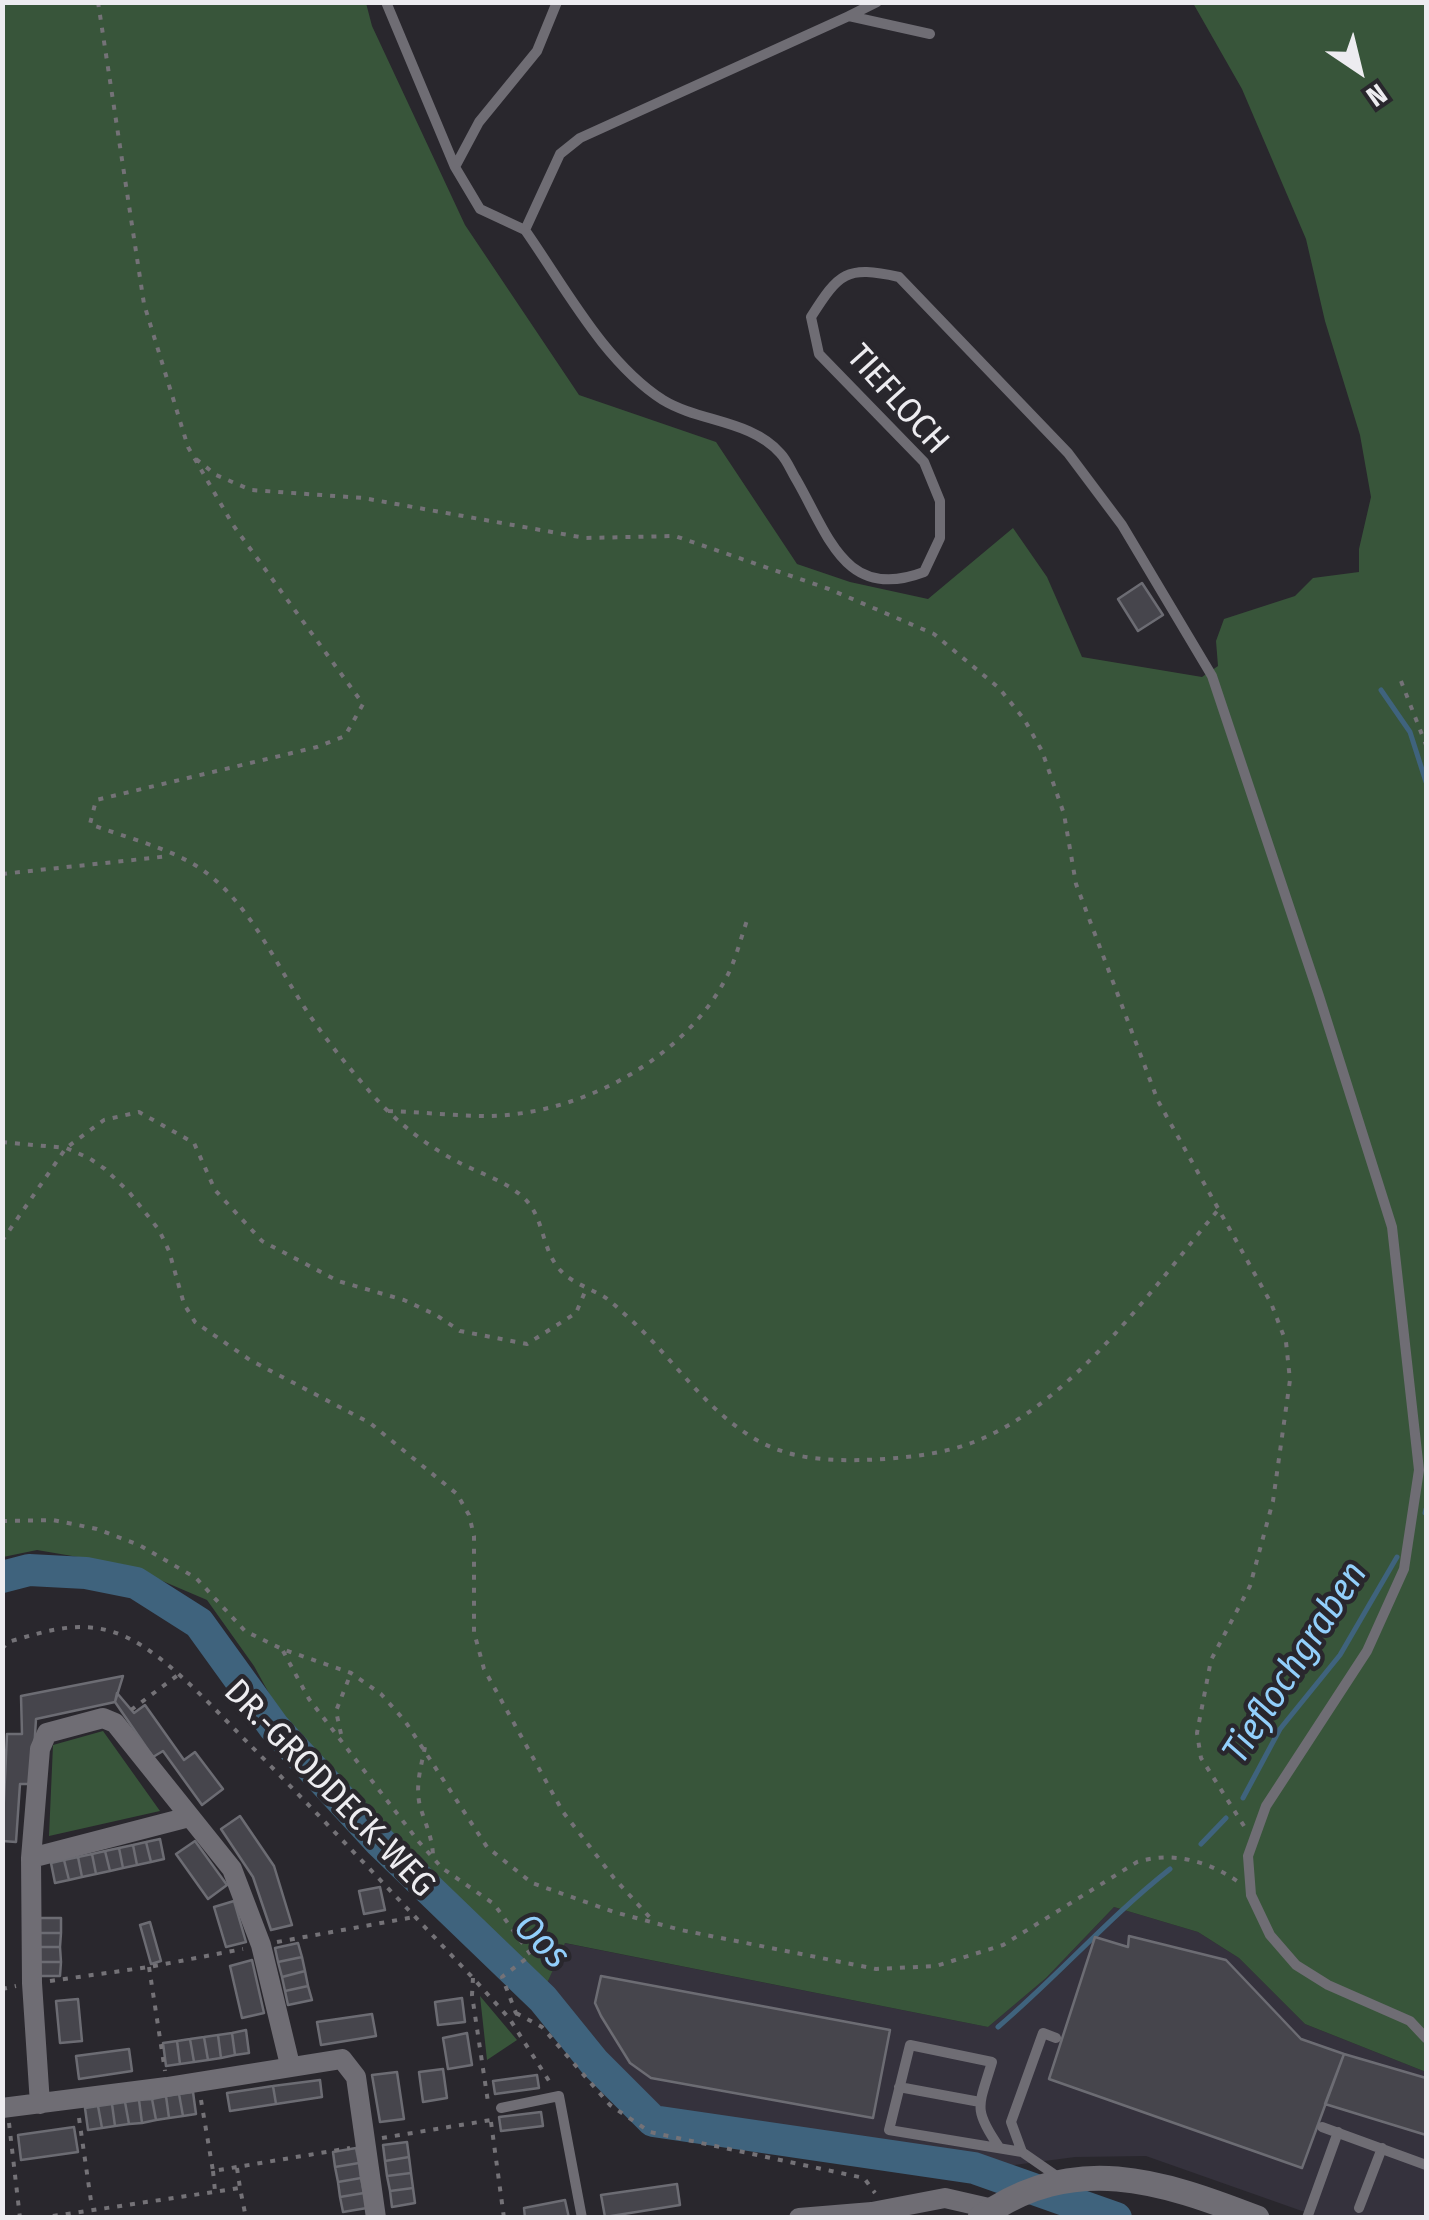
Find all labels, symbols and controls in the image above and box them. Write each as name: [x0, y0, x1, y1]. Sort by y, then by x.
north arrow: [1309, 20, 1409, 120]
text: N: [1360, 77, 1393, 113]
street label: TIEFLOCH: [837, 337, 957, 463]
water label: Tieflochgraben: [1214, 1554, 1378, 1772]
street label: DR.-GRODDECK-WEG: [215, 1672, 443, 1906]
water label: Oos: [504, 1905, 578, 1979]

